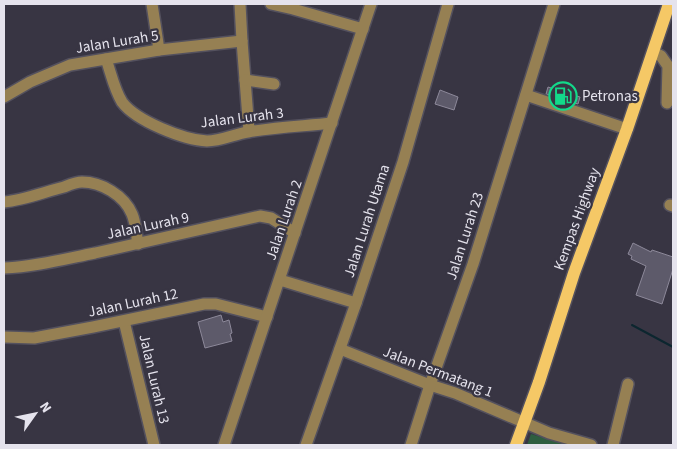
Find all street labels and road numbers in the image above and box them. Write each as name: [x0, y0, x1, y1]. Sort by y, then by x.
street label: Jalan Lurah 5: [74, 25, 160, 59]
street label: Jalan Lurah 3: [199, 102, 285, 134]
street label: Jalan Lurah Utama: [339, 162, 395, 280]
street label: Kempas Highway: [549, 165, 605, 273]
street label: Jalan Lurah 2: [260, 177, 308, 263]
street label: Jalan Lurah 23: [441, 189, 489, 283]
street label: Jalan Lurah 9: [105, 207, 191, 245]
street label: Jalan Lurah 12: [86, 283, 180, 323]
street label: Jalan Lurah 13: [134, 332, 174, 426]
street label: Jalan Permatang 1: [380, 341, 496, 403]

